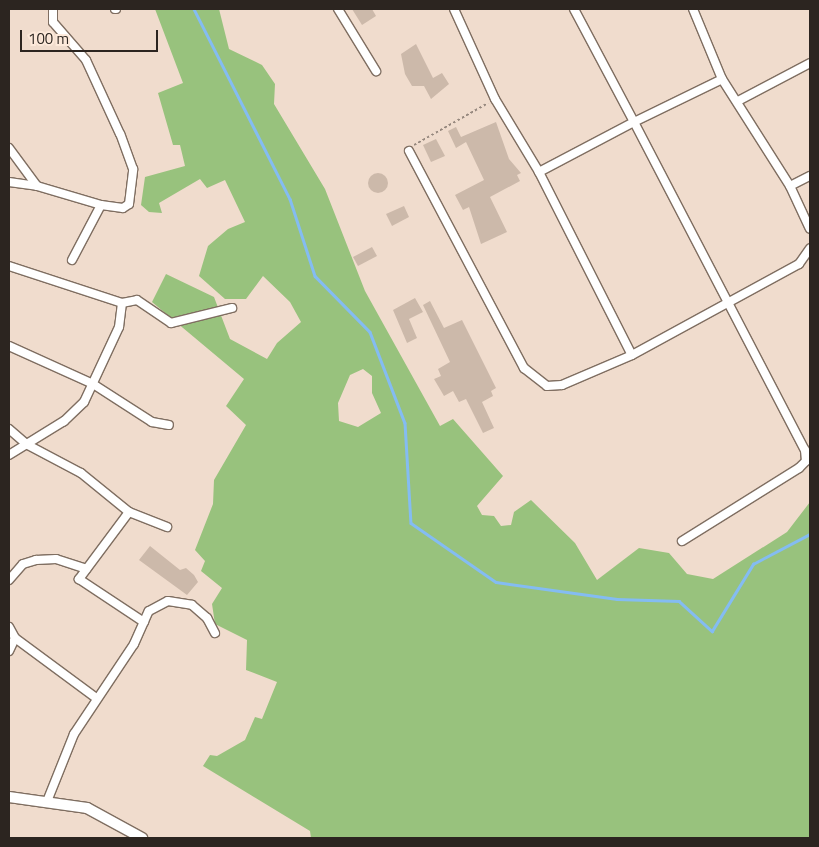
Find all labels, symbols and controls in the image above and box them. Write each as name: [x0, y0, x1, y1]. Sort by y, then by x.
scale bar: [22, 20, 160, 52]
text: 100 m: [28, 27, 69, 50]

